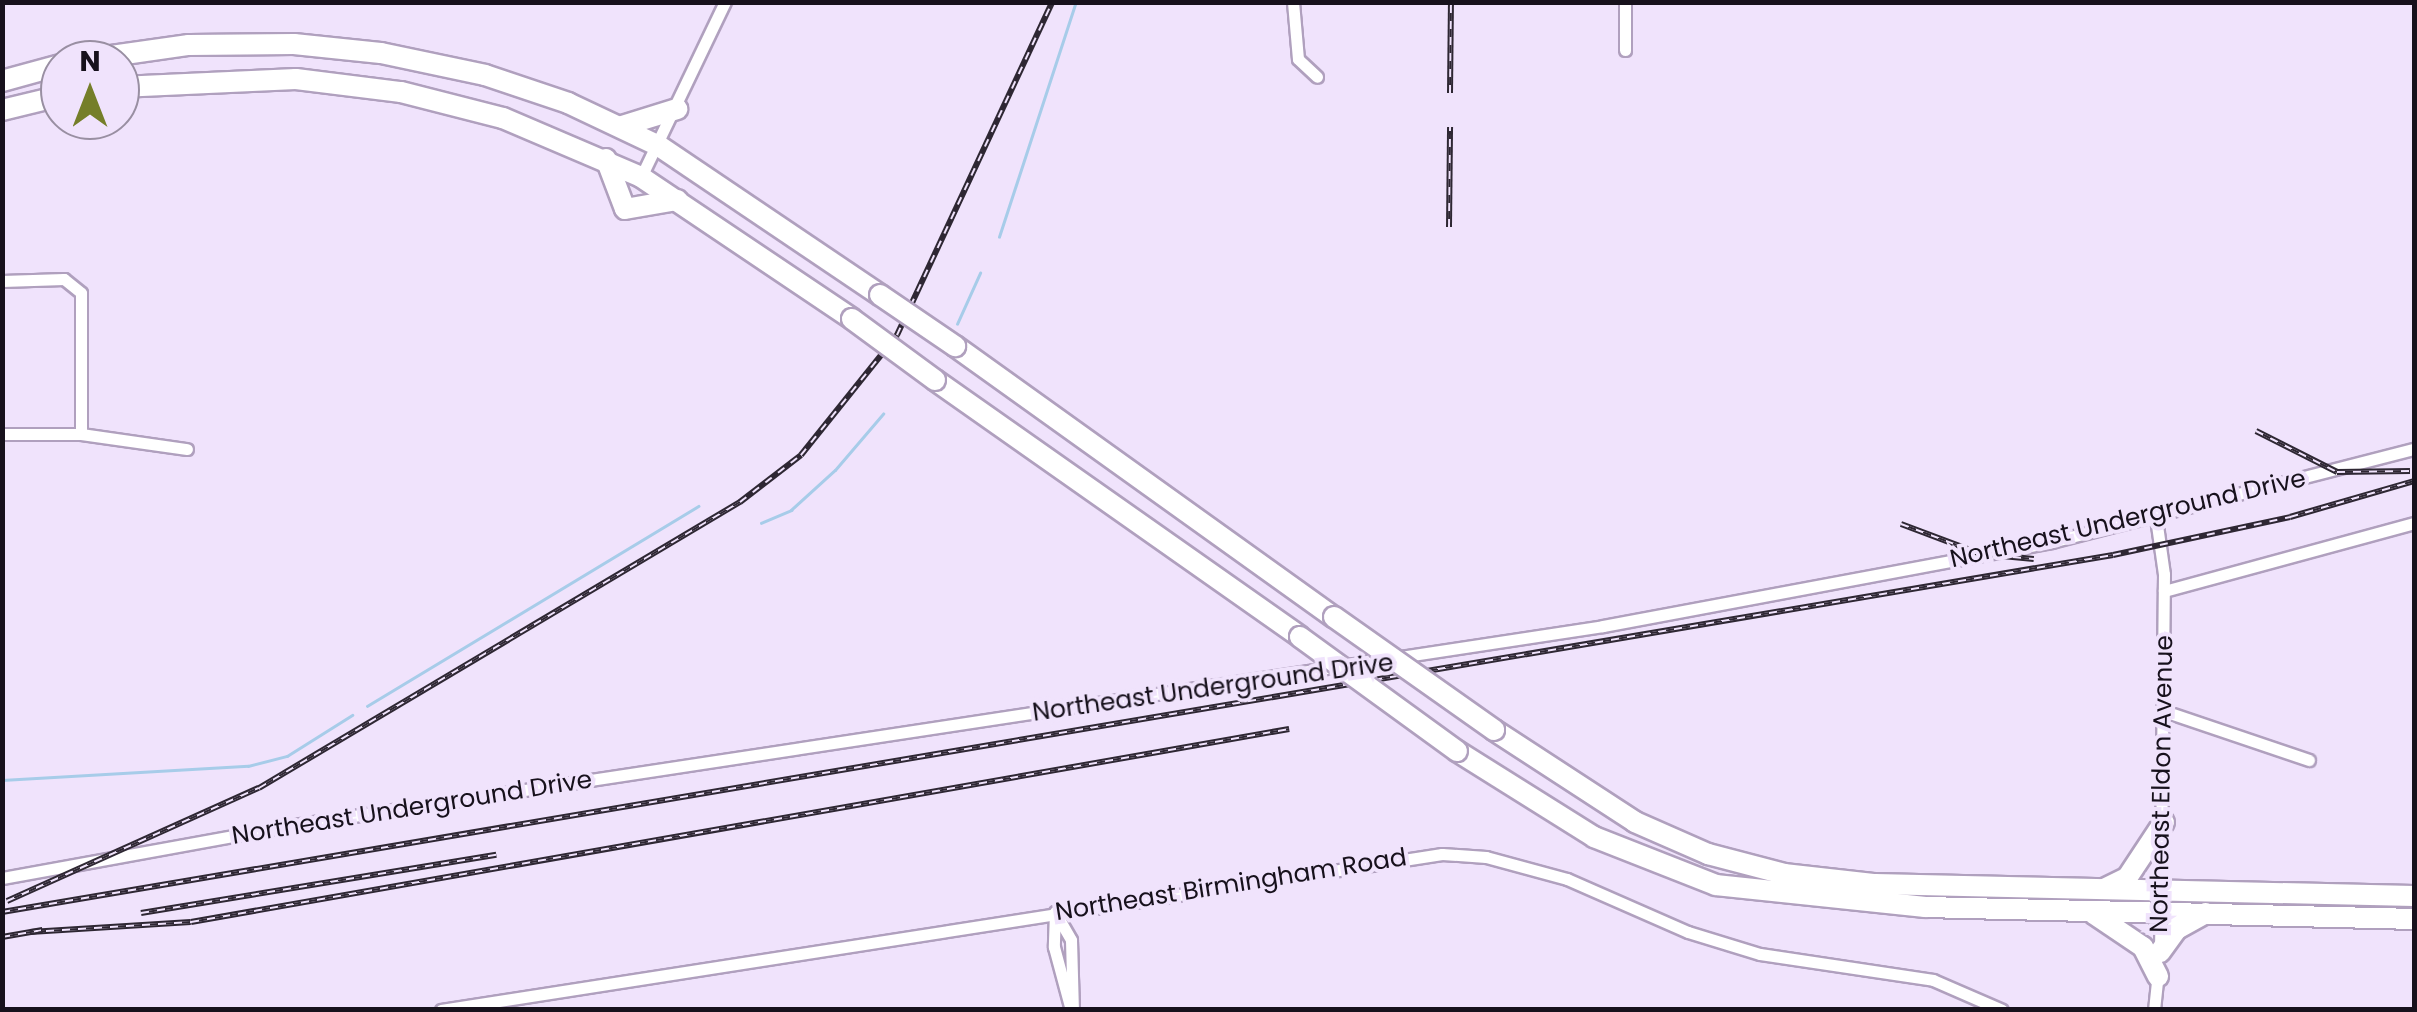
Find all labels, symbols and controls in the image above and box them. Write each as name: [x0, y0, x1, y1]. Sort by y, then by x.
north arrow: [40, 40, 140, 140]
text: N: [79, 42, 101, 81]
street label: Northeast Underground Drive: [1947, 463, 2309, 575]
street label: Northeast Eldon Avenue: [2144, 635, 2180, 933]
street label: Northeast Underground Drive: [1031, 648, 1395, 728]
street label: Northeast Underground Drive: [230, 765, 594, 851]
street label: Northeast Birmingham Road: [1053, 842, 1409, 928]

